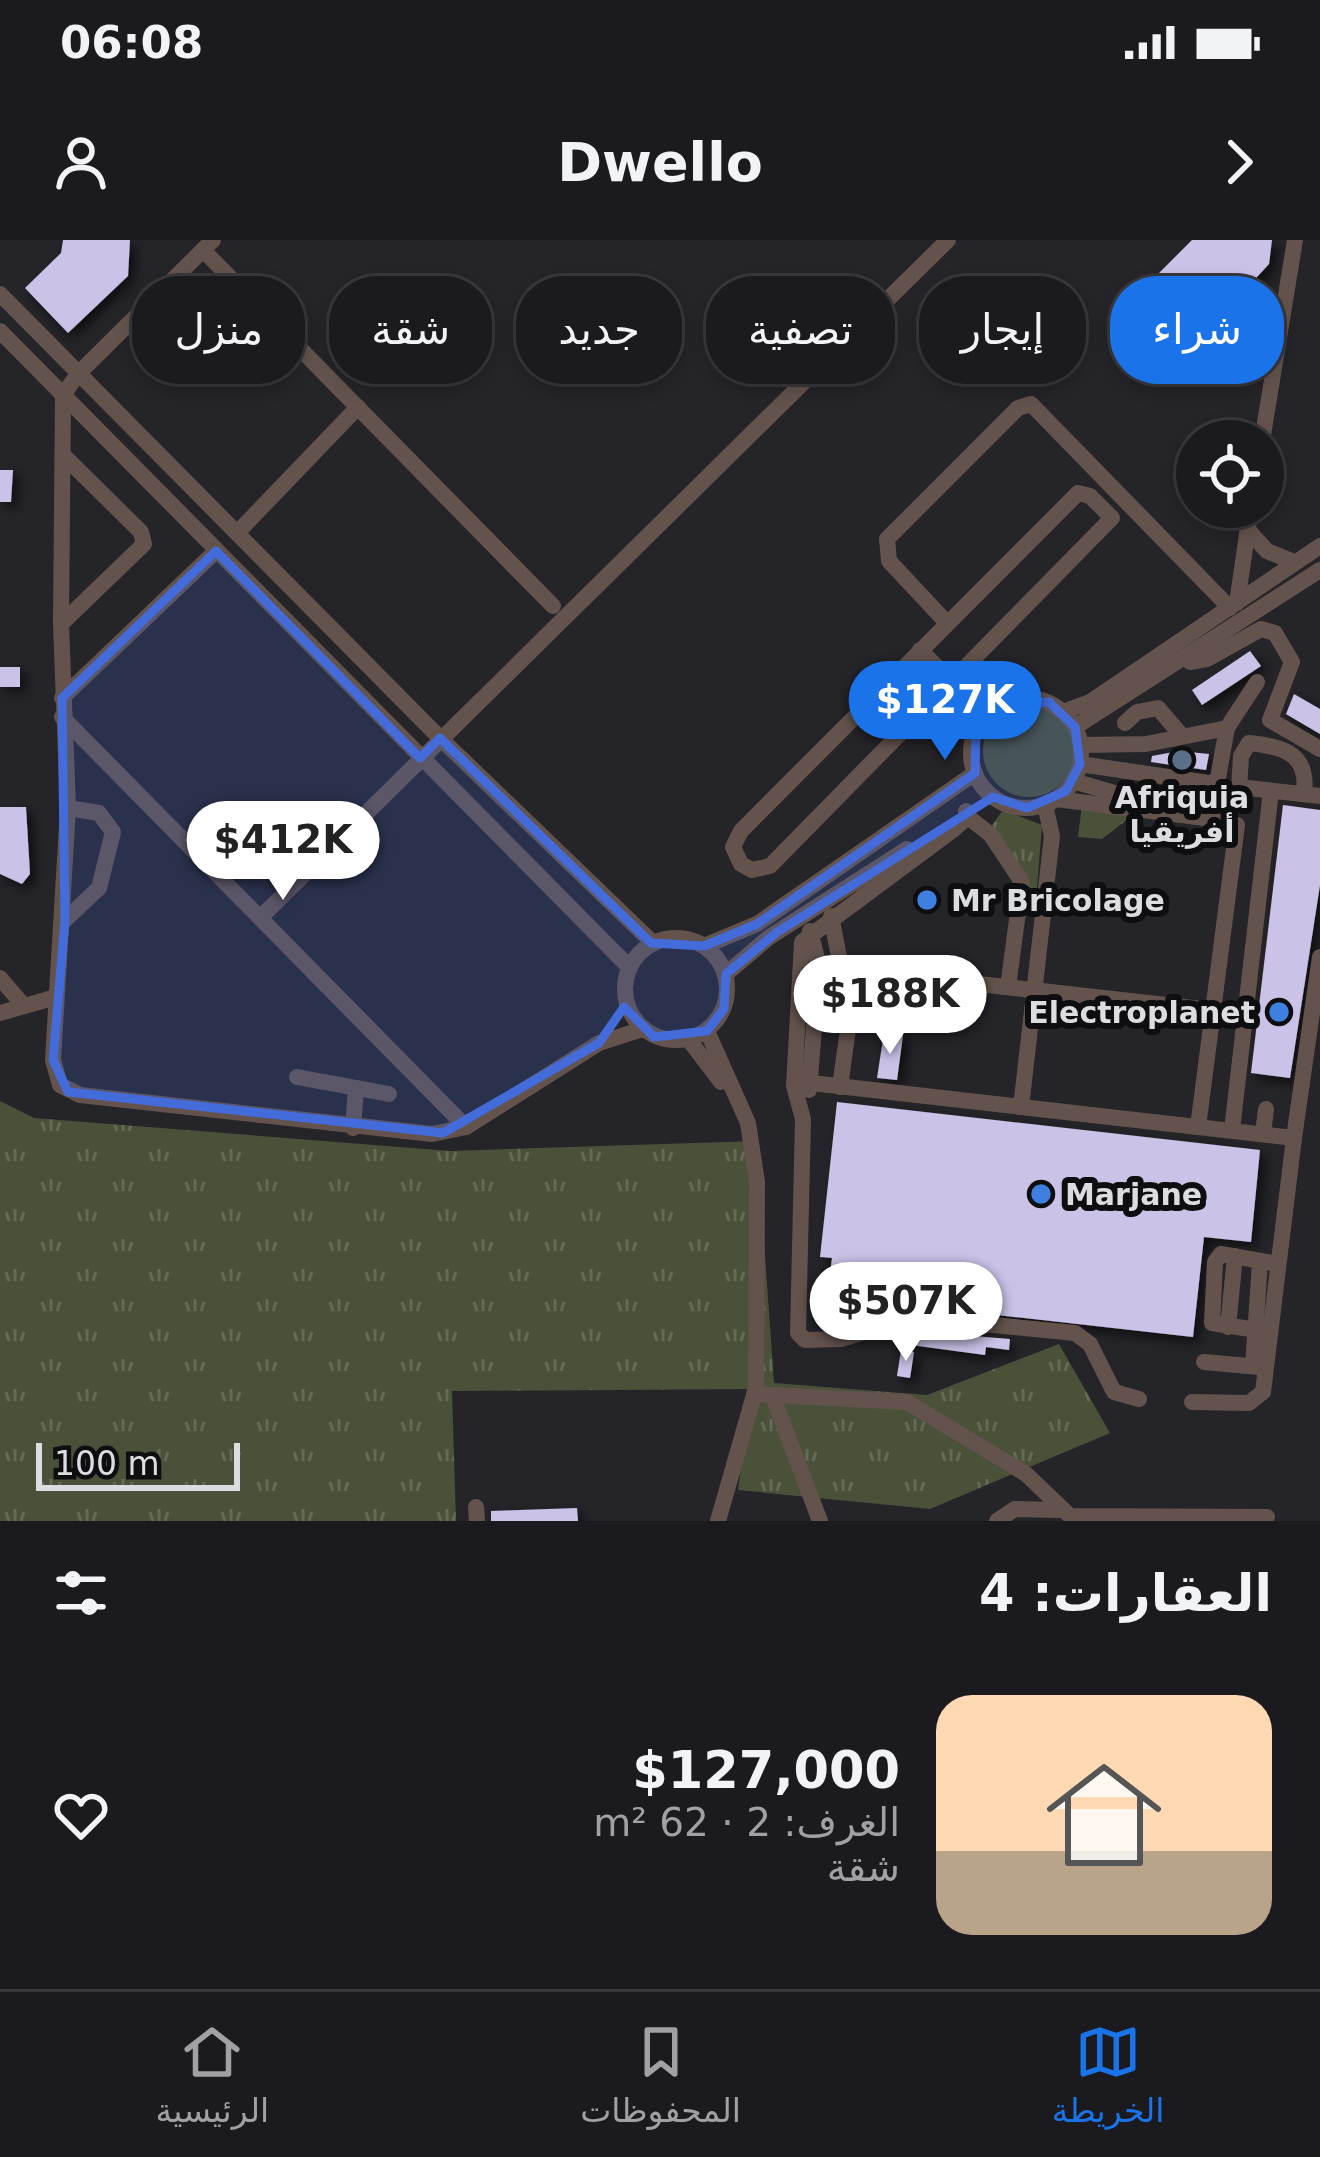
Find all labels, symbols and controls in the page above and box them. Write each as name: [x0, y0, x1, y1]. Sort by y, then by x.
text: 06:08: [60, 16, 203, 69]
icon: person: [48, 129, 114, 195]
icon: forward: [1206, 129, 1272, 195]
text: Dwello: [557, 131, 763, 194]
chip: منزل: [132, 276, 305, 384]
chip: شقة: [329, 276, 492, 384]
chip: جديد: [516, 276, 682, 384]
chip: تصفية: [706, 276, 895, 384]
chip: إيجار: [919, 276, 1086, 384]
chip: شراء: [1110, 276, 1284, 384]
map controls: [1176, 420, 1284, 528]
button: locate: [1176, 420, 1284, 528]
pin: $127K: [861, 661, 1029, 763]
text: $127K: [876, 677, 1014, 722]
marker: Afriquia أفريقيا: [1169, 747, 1195, 773]
place label: Afriquia أفريقيا: [1115, 780, 1249, 849]
pin: $412K: [199, 801, 367, 903]
text: $412K: [214, 817, 352, 862]
place label: Mr Bricolage: [951, 883, 1165, 918]
marker: Mr Bricolage: [914, 887, 940, 913]
pin: $188K: [806, 955, 974, 1057]
text: $188K: [821, 971, 959, 1016]
place label: Electroplanet: [1028, 995, 1255, 1030]
marker: Electroplanet: [1266, 999, 1292, 1025]
place label: Marjane: [1065, 1177, 1202, 1212]
marker: Marjane: [1028, 1181, 1054, 1207]
pin: $507K: [822, 1262, 990, 1364]
text: $507K: [837, 1278, 975, 1323]
scale bar: [36, 1437, 240, 1490]
text: 100 m: [54, 1444, 160, 1483]
icon: filters: [48, 1560, 114, 1626]
text: العقارات: 4: [979, 1564, 1272, 1623]
text: $127,000: [632, 1741, 900, 1800]
icon: home: [1032, 1743, 1176, 1887]
icon: heart: [48, 1782, 114, 1848]
text: الغرف: 2 · 62 m²: [593, 1800, 900, 1845]
text: شقة: [827, 1845, 900, 1890]
tab: الرئيسية: [155, 2019, 269, 2130]
tab: المحفوظات: [580, 2019, 741, 2130]
tab: الخريطة: [1052, 2019, 1165, 2130]

